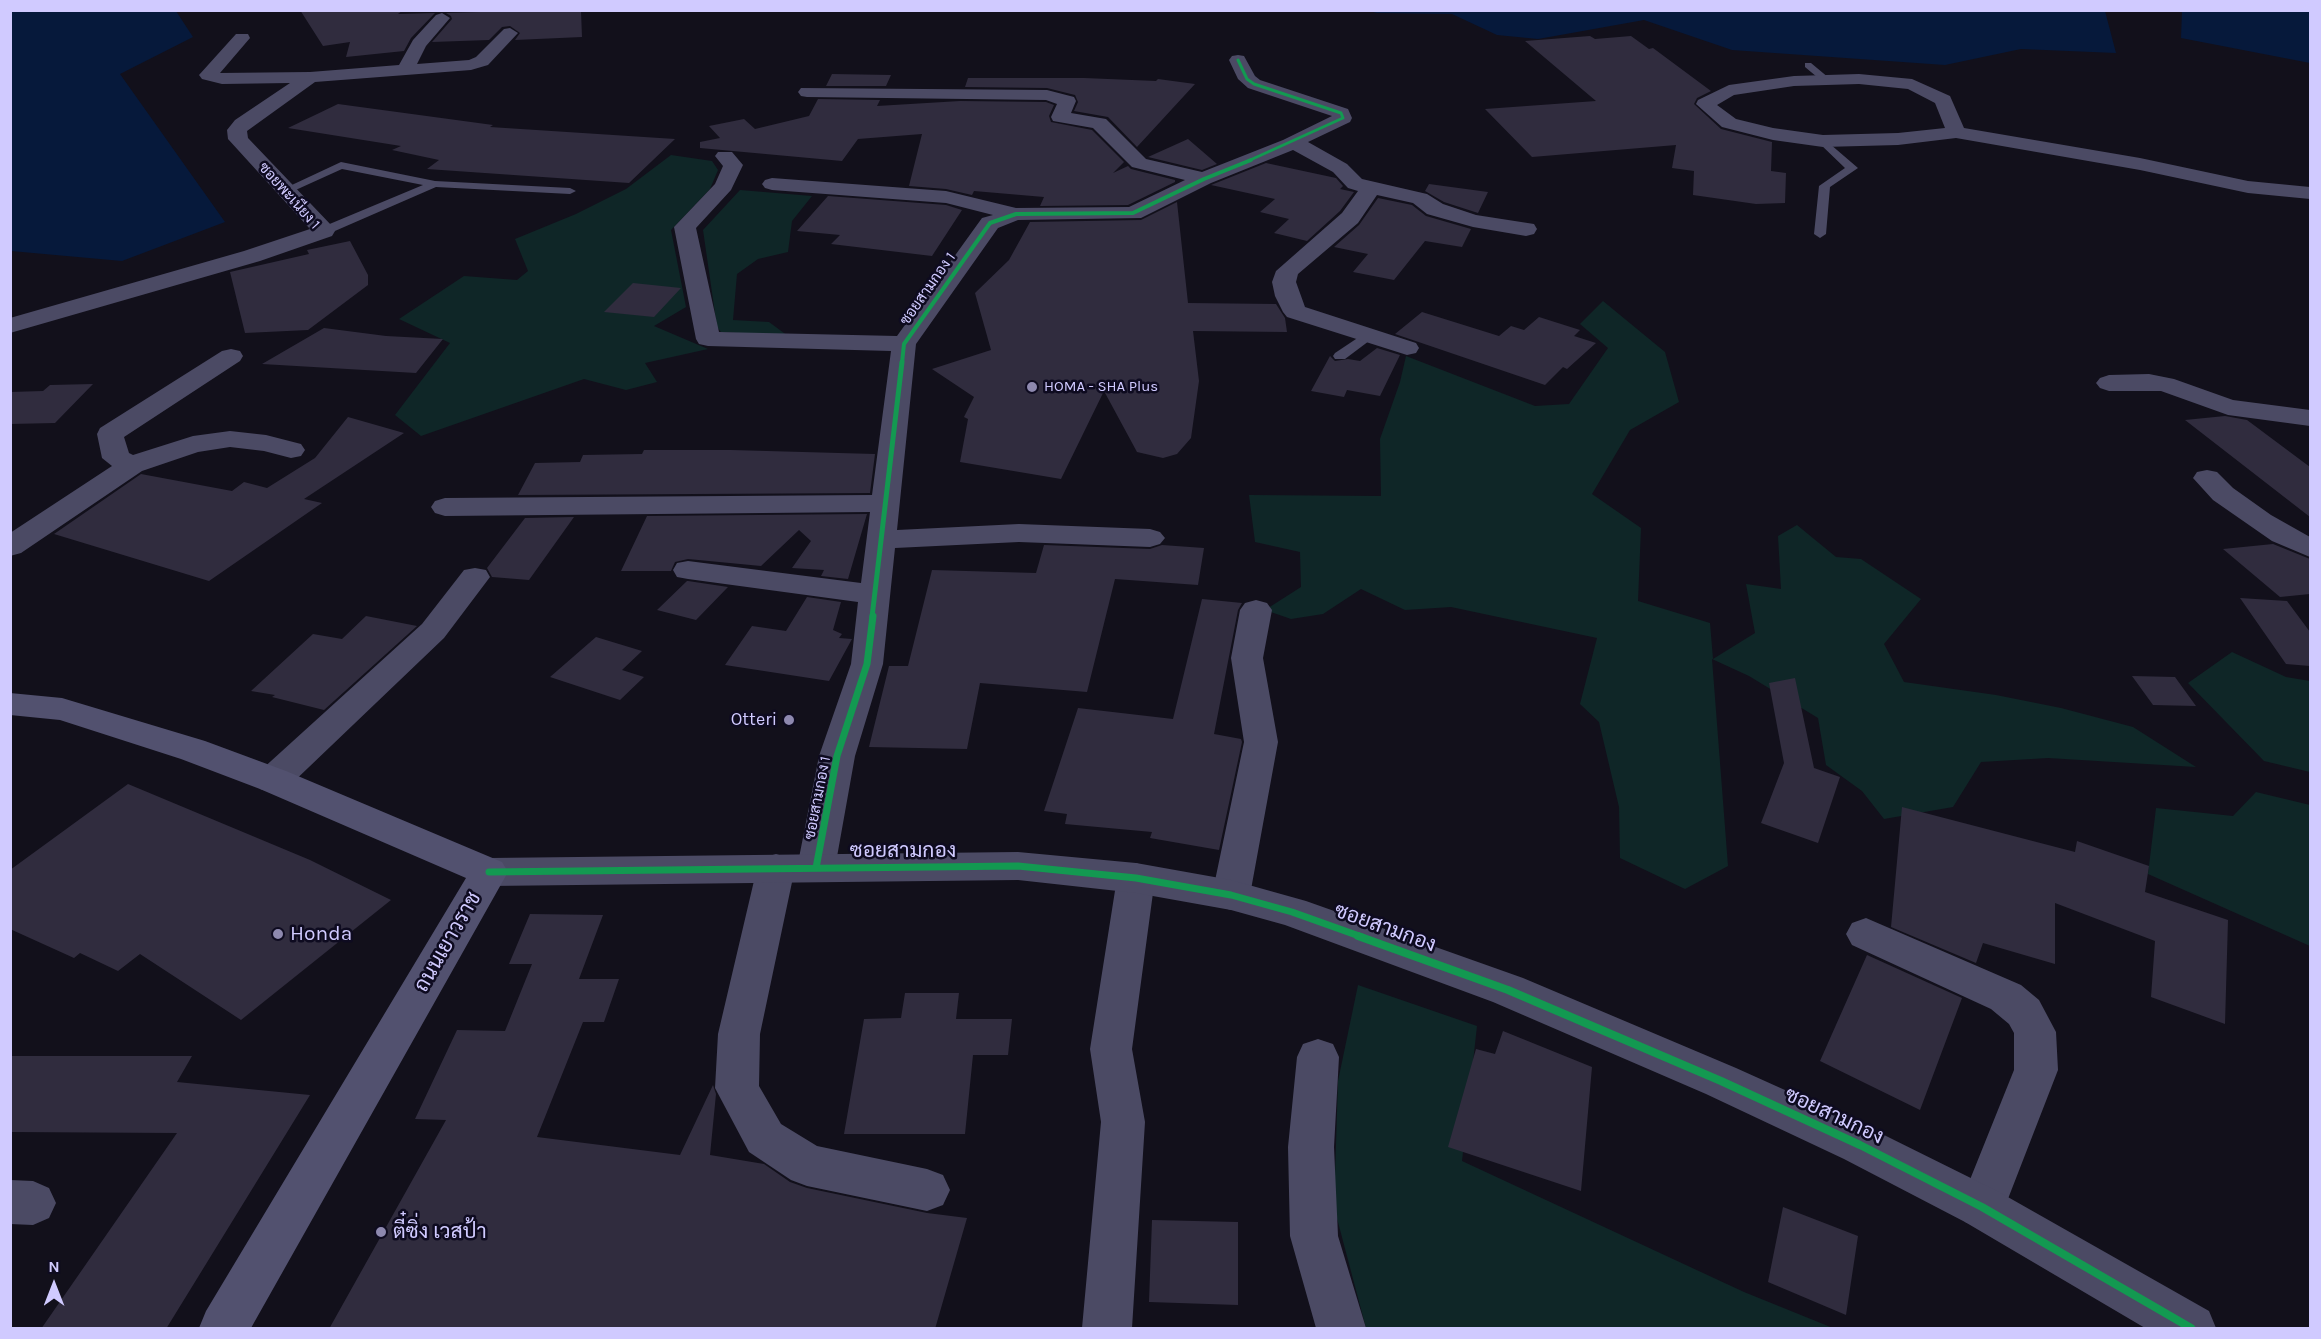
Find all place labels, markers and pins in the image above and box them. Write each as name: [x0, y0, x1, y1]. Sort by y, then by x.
place label: HOMA - SHA Plus: [1044, 378, 1158, 396]
marker: HOMA - SHA Plus: [1025, 380, 1039, 394]
place label: Otteri: [731, 709, 777, 731]
marker: Otteri: [782, 713, 796, 727]
place label: Honda: [290, 921, 352, 947]
marker: Honda: [271, 927, 285, 941]
place label: ตี๋ซิ่ง เวสป้า: [393, 1219, 487, 1245]
marker: ตี๋ซิ่ง เวสป้า: [374, 1225, 388, 1239]

